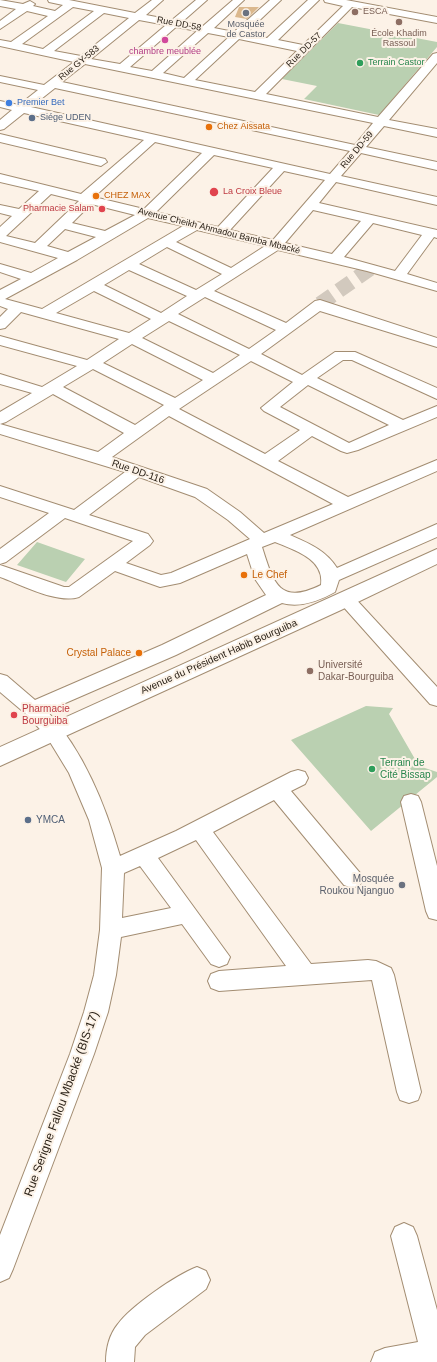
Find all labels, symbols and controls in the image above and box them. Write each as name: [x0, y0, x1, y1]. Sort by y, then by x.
marker: ESCA: [350, 7, 360, 17]
place label: ESCA: [363, 7, 388, 17]
marker: Mosquée de Castor: [241, 8, 251, 18]
street label: Rue DD-58: [156, 14, 202, 34]
marker: École Khadim Rassoul: [394, 17, 404, 27]
place label: Mosquée de Castor: [226, 20, 266, 41]
place label: École Khadim Rassoul: [371, 29, 427, 50]
street label: Rue DD-57: [284, 30, 324, 70]
marker: chambre meublée: [160, 35, 170, 45]
street label: Rue GY-583: [56, 43, 102, 83]
place label: chambre meublée: [129, 47, 201, 57]
marker: Terrain Castor: [355, 58, 365, 68]
place label: Terrain Castor: [368, 58, 425, 68]
marker: Premier Bet: [4, 98, 14, 108]
place label: Premier Bet: [17, 98, 65, 108]
marker: Siége UDEN: [27, 113, 37, 123]
place label: Siége UDEN: [40, 113, 91, 123]
marker: Chez Aissata: [204, 122, 214, 132]
place label: Chez Aissata: [217, 122, 270, 132]
street label: Rue DD-59: [338, 129, 376, 171]
marker: La Croix Bleue: [208, 186, 220, 198]
place label: La Croix Bleue: [223, 187, 282, 197]
marker: CHEZ MAX: [91, 191, 101, 201]
place label: CHEZ MAX: [104, 191, 151, 201]
place label: Pharmacie Salam: [23, 204, 94, 214]
marker: Pharmacie Salam: [97, 204, 107, 214]
street label: Avenue Cheikh Ahmadou Bamba Mbacké: [137, 206, 301, 256]
street label: Rue DD-116: [110, 457, 166, 487]
place label: Le Chef: [252, 569, 287, 581]
marker: Le Chef: [239, 570, 249, 580]
street label: Avenue du Président Habib Bourguiba: [139, 617, 299, 697]
place label: Crystal Palace: [67, 647, 131, 659]
marker: Crystal Palace: [134, 648, 144, 658]
place label: Université Dakar-Bourguiba: [318, 659, 394, 682]
marker: Université Dakar-Bourguiba: [305, 666, 315, 676]
place label: Pharmacie Bourguiba: [22, 703, 70, 726]
marker: Pharmacie Bourguiba: [9, 710, 19, 720]
place label: Terrain de Cité Bissap: [380, 757, 431, 780]
marker: Terrain de Cité Bissap: [367, 764, 377, 774]
place label: YMCA: [36, 814, 65, 826]
marker: YMCA: [23, 815, 33, 825]
place label: Mosquée Roukou Njanguo: [320, 873, 394, 896]
marker: Mosquée Roukou Njanguo: [397, 880, 407, 890]
street label: Rue Serigne Fallou Mbacké (BIS-17): [22, 1009, 102, 1199]

